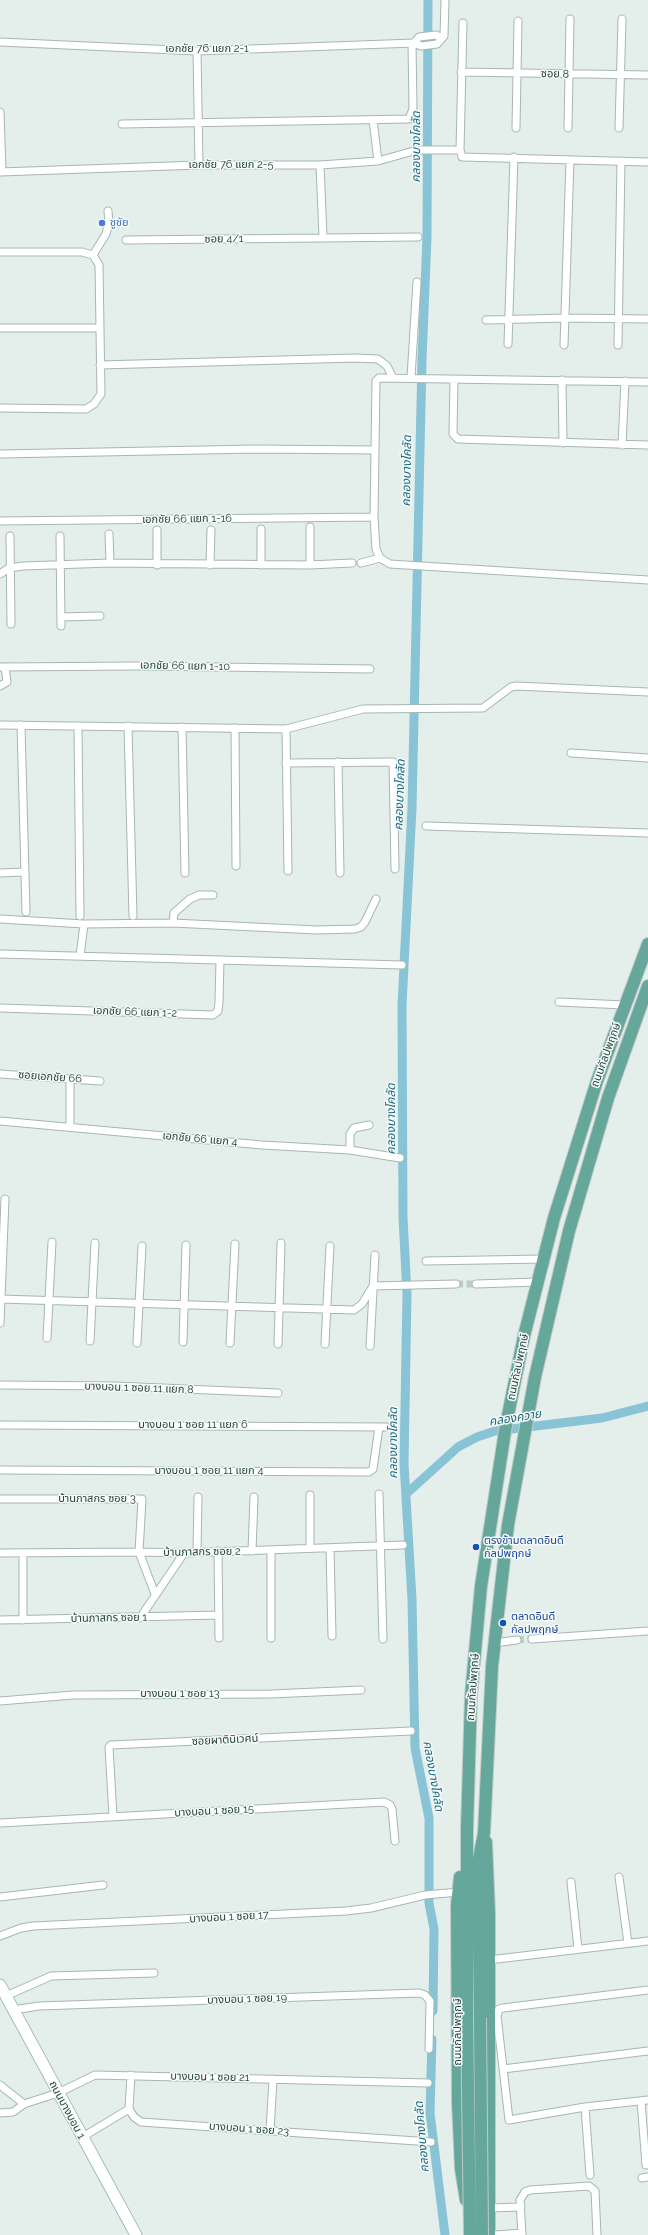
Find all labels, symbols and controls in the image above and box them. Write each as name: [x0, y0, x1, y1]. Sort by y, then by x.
street label: เอกชัย 76 แยก 2-1: [165, 42, 249, 56]
street label: ซอย 8: [541, 67, 569, 81]
water label: คลองบางโคลัด: [409, 111, 423, 183]
street label: เอกชัย 76 แยก 2-5: [189, 158, 273, 172]
place label: ชูชัย: [110, 216, 129, 230]
marker: ชูชัย: [97, 218, 107, 228]
street label: ซอย 4/1: [204, 232, 244, 246]
water label: คลองบางโคลัด: [399, 435, 415, 507]
street label: เอกชัย 66 แยก 1-16: [142, 512, 232, 526]
street label: เอกชัย 66 แยก 1-10: [140, 659, 230, 673]
water label: คลองบางโคลัด: [392, 759, 408, 831]
street label: เอกชัย 66 แยก 1-2: [93, 1004, 177, 1020]
street label: ถนนกัลปพฤกษ์: [588, 1021, 624, 1089]
street label: ซอยเอกชัย 66: [18, 1068, 82, 1086]
water label: คลองบางโคลัด: [384, 1083, 398, 1155]
street label: เอกชัย 66 แยก 4: [162, 1129, 238, 1149]
street label: ถนนกัลปพฤกษ์: [505, 1333, 531, 1401]
street label: บางบอน 1 ซอย 11 แยก 8: [84, 1379, 194, 1397]
water label: คลองบางโคลัด: [386, 1407, 400, 1479]
water label: คลองควาย: [488, 1407, 542, 1429]
street label: บางบอน 1 ซอย 11 แยก 6: [138, 1418, 248, 1432]
street label: บางบอน 1 ซอย 11 แยก 4: [155, 1464, 263, 1478]
street label: บ้านภาสกร ซอย 3: [58, 1492, 136, 1506]
place label: ตรงข้ามตลาดอินดี กัลปพฤกษ์: [484, 1534, 564, 1560]
marker: ตรงข้ามตลาดอินดี กัลปพฤกษ์: [471, 1542, 481, 1552]
street label: บ้านภาสกร ซอย 2: [163, 1545, 241, 1559]
place label: ตลาดอินดี กัลปพฤกษ์: [511, 1610, 558, 1636]
street label: บ้านภาสกร ซอย 1: [71, 1611, 147, 1625]
marker: ตลาดอินดี กัลปพฤกษ์: [498, 1618, 508, 1628]
street label: ถนนกัลปพฤกษ์: [464, 1653, 482, 1721]
street label: บางบอน 1 ซอย 13: [140, 1687, 220, 1701]
street label: ซอยผาตินิเวศน์: [191, 1732, 259, 1748]
water label: คลองบางโคลัด: [420, 1740, 446, 1812]
street label: บางบอน 1 ซอย 15: [174, 1802, 254, 1820]
street label: บางบอน 1 ซอย 17: [189, 1908, 269, 1926]
street label: บางบอน 1 ซอย 19: [207, 1991, 287, 2007]
street label: ถนนกัลปพฤกษ์: [451, 1998, 465, 2066]
street label: บางบอน 1 ซอย 21: [170, 2070, 250, 2084]
street label: ถนนบางบอน 1: [46, 2078, 88, 2142]
water label: คลองบางโคลัด: [412, 2101, 432, 2173]
street label: บางบอน 1 ซอย 23: [208, 2120, 290, 2138]

